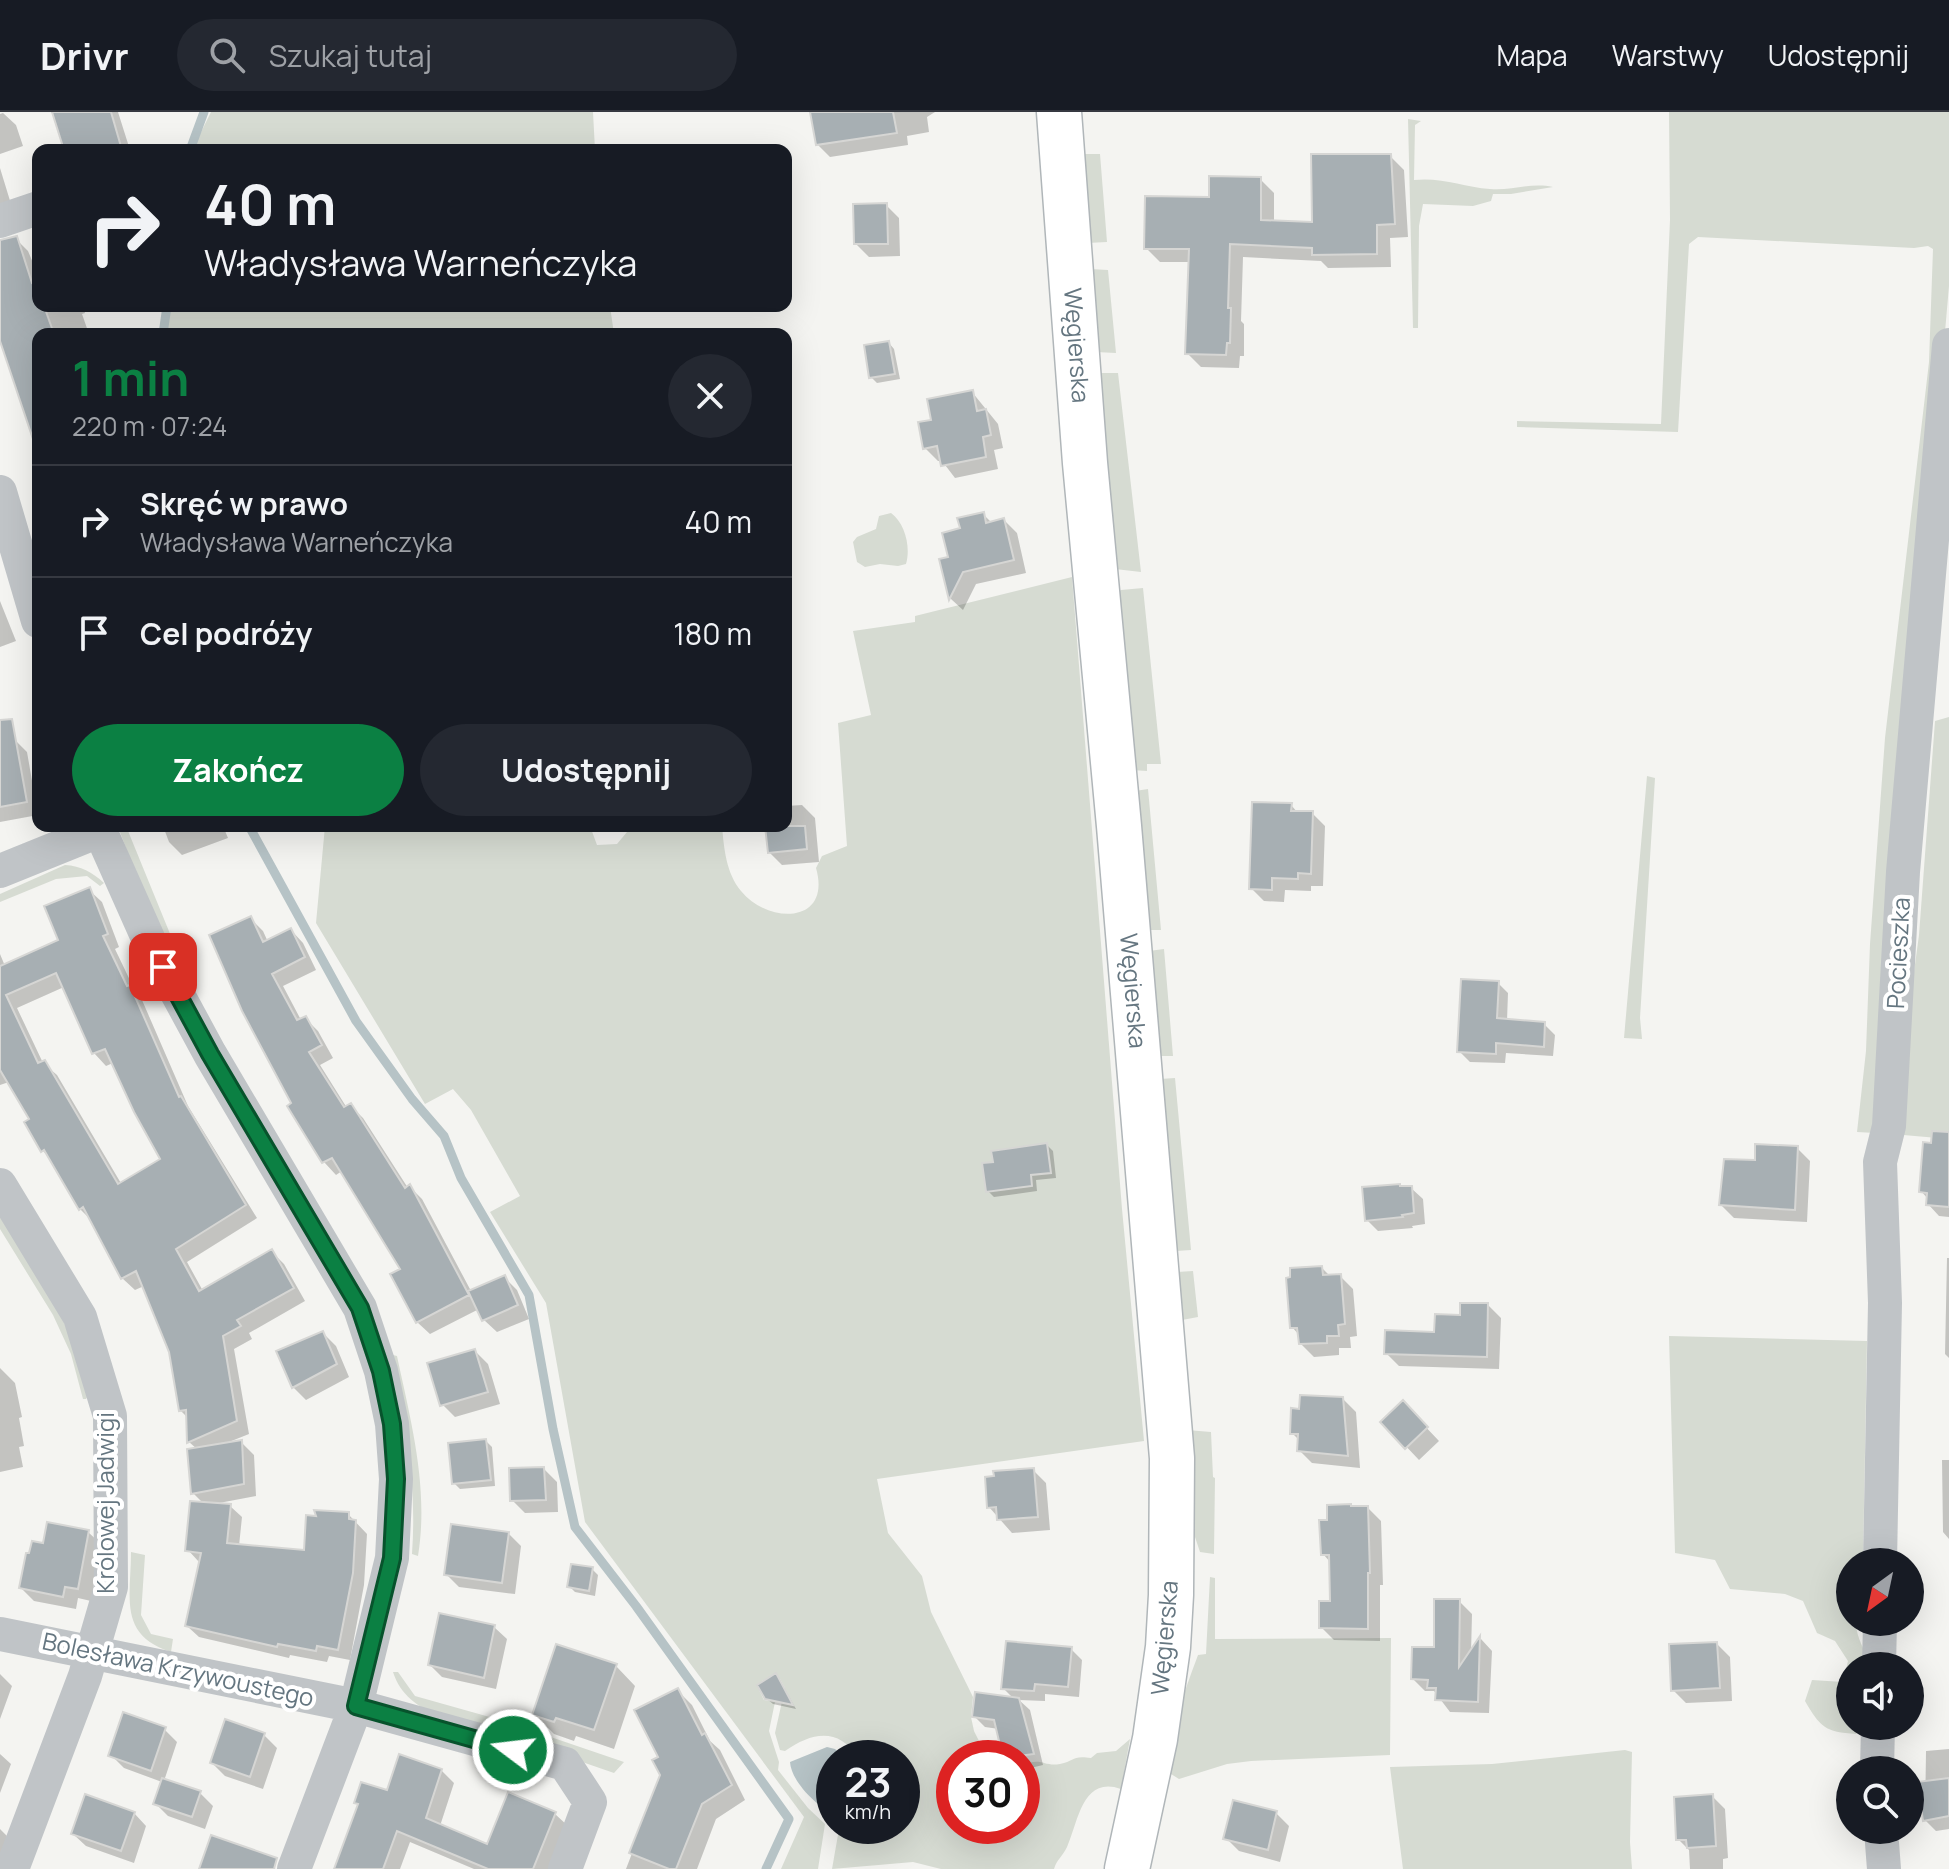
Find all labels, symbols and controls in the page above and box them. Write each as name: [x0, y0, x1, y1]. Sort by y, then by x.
search box: [177, 19, 737, 91]
text: Drivr: [40, 29, 129, 81]
icon: search: [205, 33, 249, 77]
text: Szukaj tutaj: [269, 35, 432, 76]
text: Mapa: [1496, 36, 1568, 74]
text: Warstwy: [1612, 36, 1724, 74]
text: Udostępnij: [1768, 36, 1909, 74]
text: 40 m: [204, 165, 336, 242]
icon: right: [72, 176, 176, 280]
text: Władysława Warneńczyka: [204, 238, 637, 287]
street label: Węgierska: [1057, 287, 1098, 404]
text: 1 min: [72, 345, 189, 410]
button: close: [668, 354, 752, 438]
text: 220 m · 07:24: [72, 408, 227, 444]
text: Skręć w prawo: [140, 483, 348, 524]
icon: right: [72, 499, 116, 543]
text: 40 m: [685, 501, 752, 542]
text: Władysława Warneńczyka: [140, 524, 453, 560]
icon: arrive: [72, 611, 116, 655]
text: Cel podróży: [140, 613, 312, 654]
text: 180 m: [673, 613, 752, 654]
button: Zakończ: [72, 724, 404, 816]
button: Udostępnij: [420, 724, 752, 816]
street label: Pocieszka: [1878, 896, 1917, 1010]
street label: Węgierska: [1113, 932, 1156, 1050]
pin: [129, 933, 197, 1001]
icon: arrive: [141, 945, 185, 989]
street label: Królowej Jadwigi: [88, 1412, 121, 1594]
north arrow: [1836, 1548, 1924, 1636]
map controls: [1836, 1548, 1924, 1844]
street label: Węgierska: [1142, 1579, 1185, 1697]
street label: Bolesława Krzywoustego: [40, 1624, 317, 1713]
button: sound: [1836, 1652, 1924, 1740]
position arrow: [471, 1708, 555, 1792]
speed limit sign: 30: [936, 1740, 1040, 1844]
text: 23: [844, 1754, 892, 1809]
button: search: [1836, 1756, 1924, 1844]
text: km/h: [845, 1798, 891, 1825]

